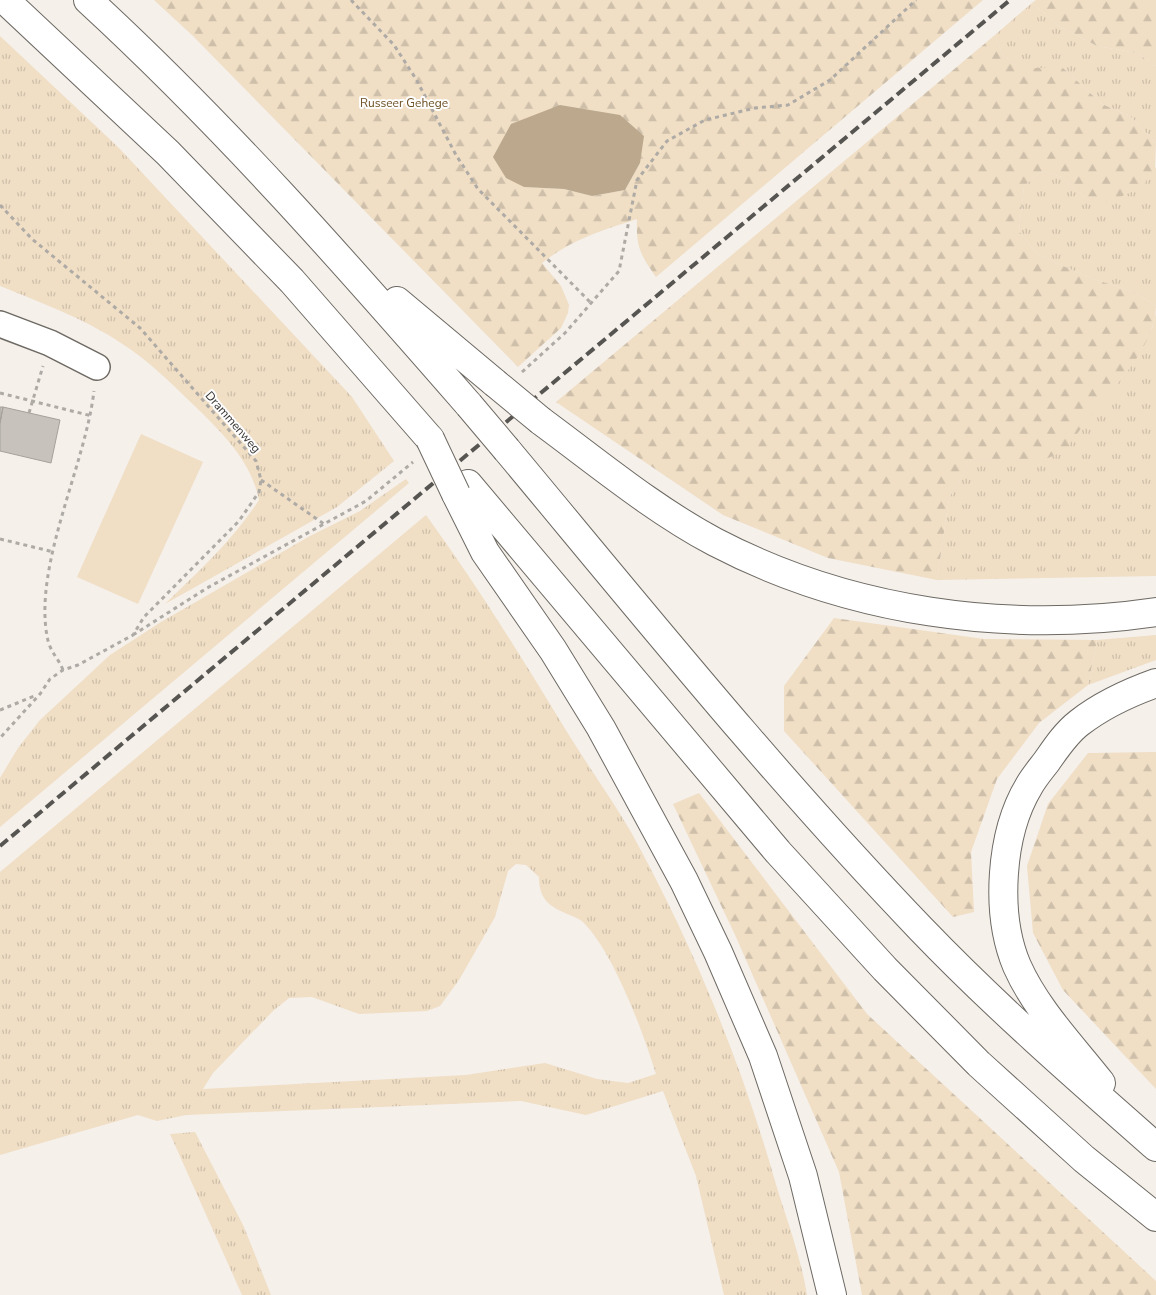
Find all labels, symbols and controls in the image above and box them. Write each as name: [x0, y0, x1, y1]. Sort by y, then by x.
park label: Russeer Gehege: [360, 95, 448, 111]
street label: Drammenweg: [202, 388, 264, 456]

